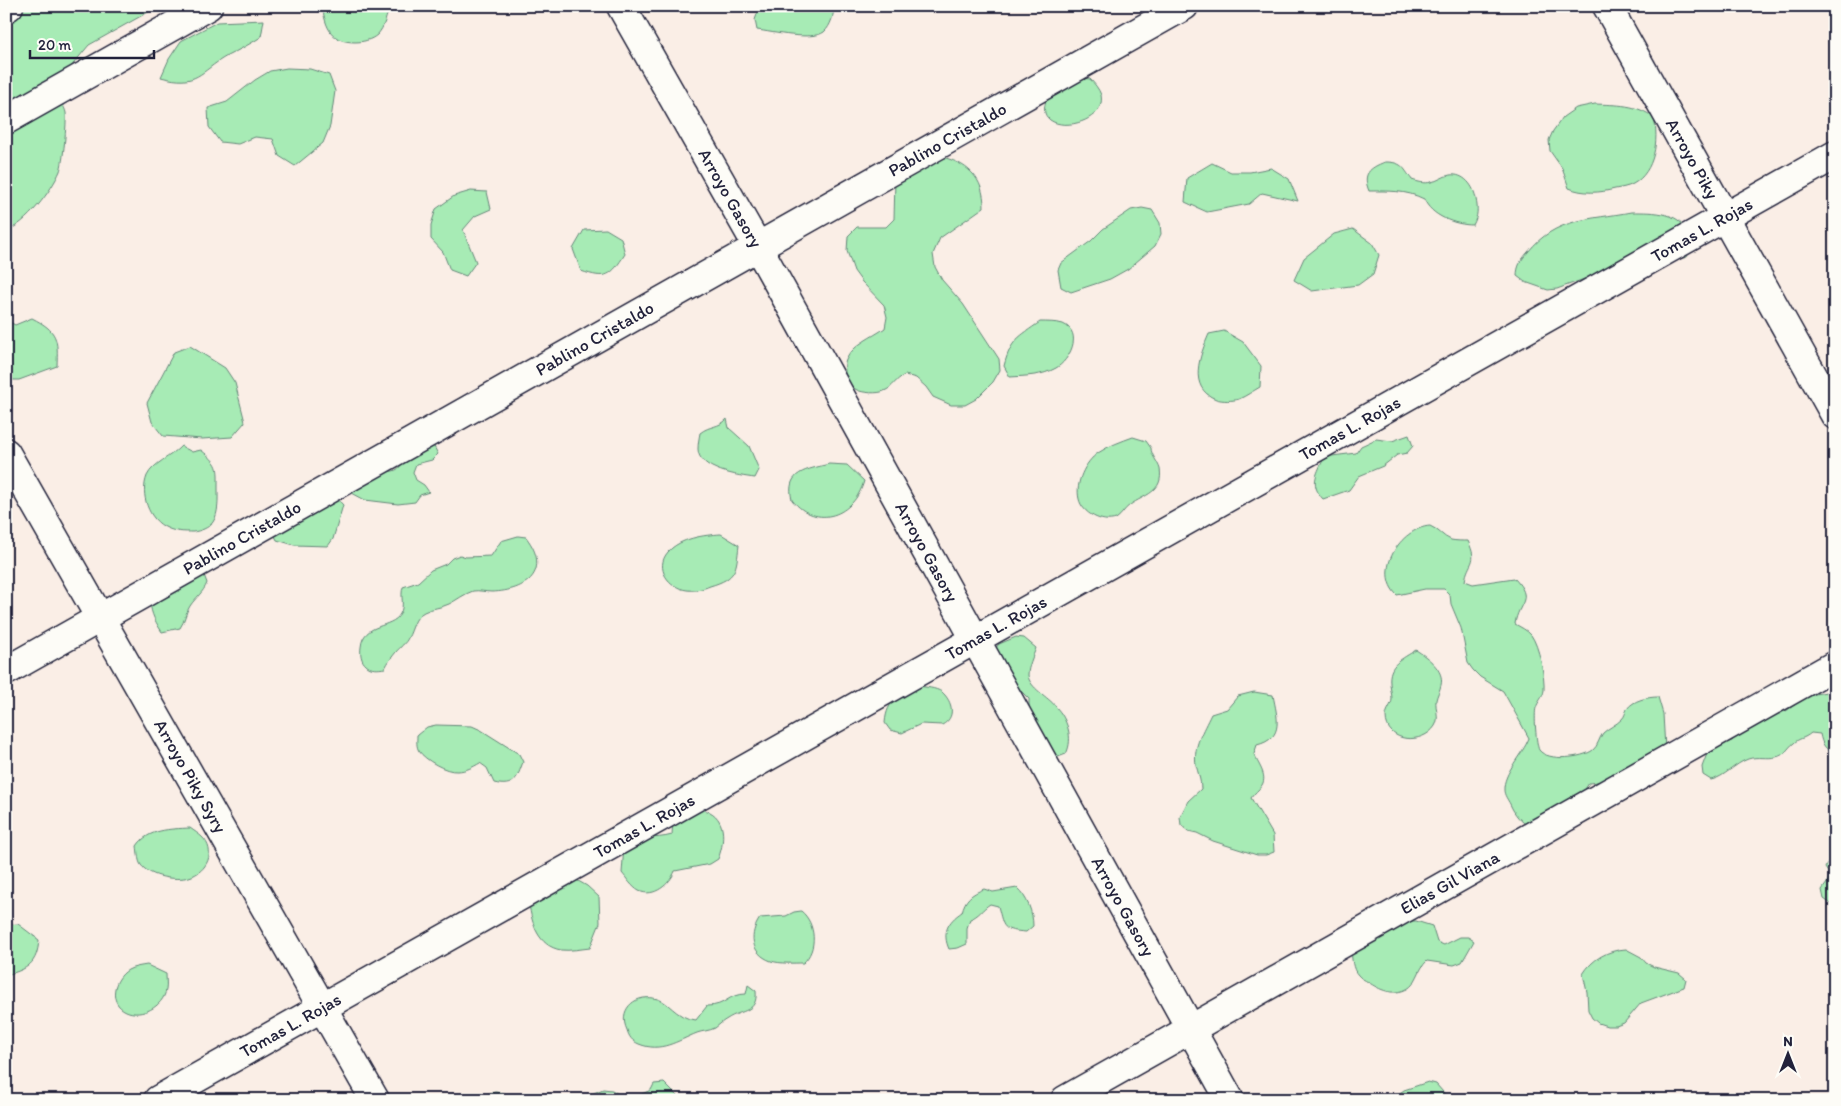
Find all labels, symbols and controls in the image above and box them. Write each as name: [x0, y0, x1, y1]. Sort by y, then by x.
scale bar: [30, 28, 154, 60]
text: 20 m: [38, 36, 72, 54]
street label: Pablino Cristaldo: [884, 97, 1010, 182]
street label: Arroyo Piky: [1661, 115, 1724, 204]
street label: Arroyo Gasory: [693, 145, 767, 252]
street label: Tomas L. Rojas: [1647, 193, 1756, 267]
street label: Pablino Cristaldo: [532, 297, 658, 381]
street label: Tomas L. Rojas: [1295, 391, 1404, 466]
street label: Pablino Cristaldo: [179, 496, 305, 580]
street label: Arroyo Gasory: [890, 498, 964, 606]
street label: Tomas L. Rojas: [942, 590, 1051, 665]
street label: Arroyo Piky Syry: [149, 715, 232, 837]
street label: Tomas L. Rojas: [590, 789, 699, 863]
street label: Elias Gil Viana: [1396, 846, 1504, 919]
street label: Arroyo Gasory: [1087, 853, 1160, 961]
street label: Tomas L. Rojas: [236, 988, 345, 1063]
north arrow: [1764, 1028, 1814, 1078]
text: N: [1783, 1033, 1793, 1050]

